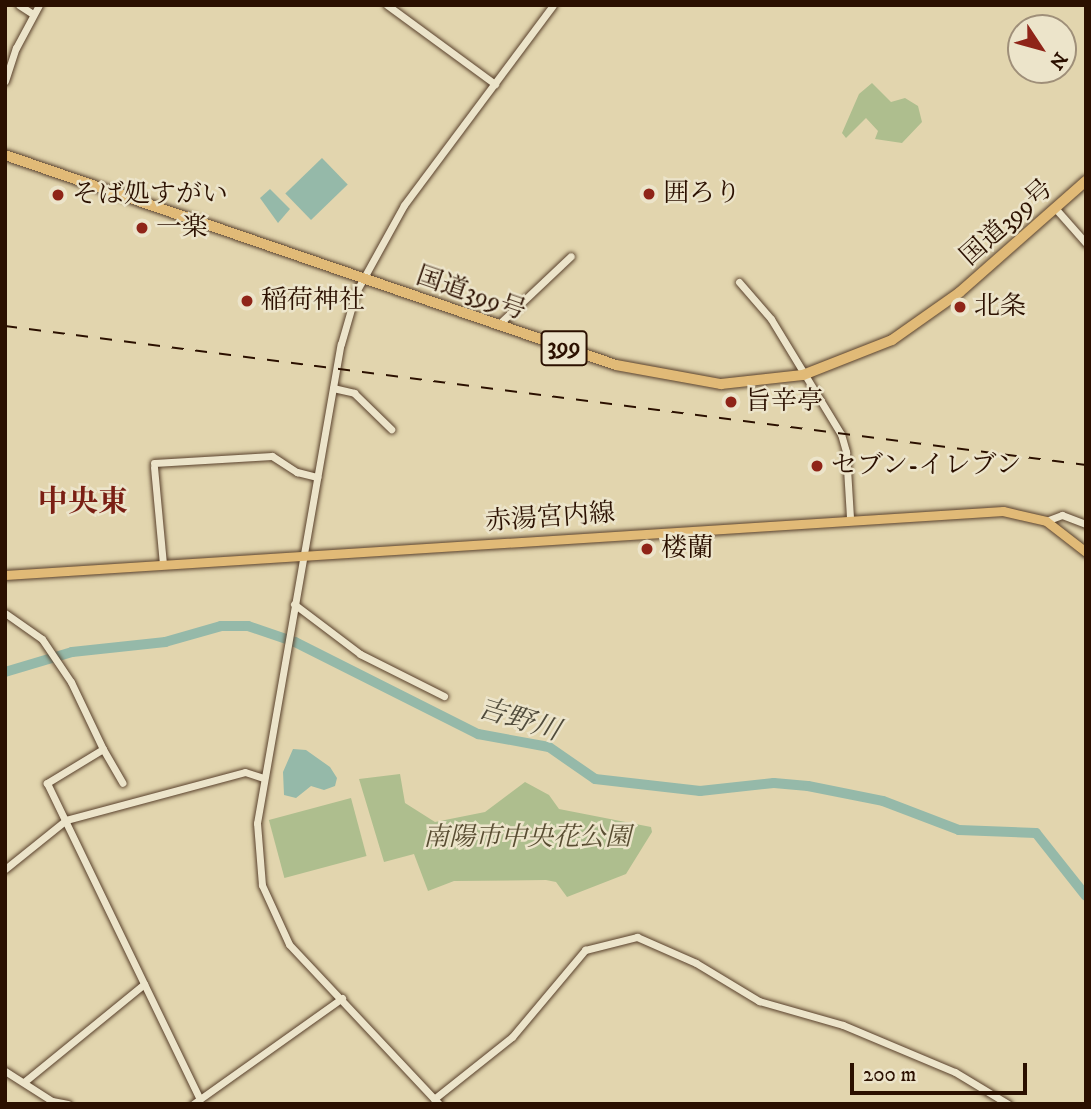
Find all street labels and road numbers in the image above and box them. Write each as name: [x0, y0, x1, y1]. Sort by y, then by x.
street label: 国道399号: [954, 173, 1060, 273]
street label: 国道399号: [412, 261, 530, 327]
road number: 399: [540, 328, 588, 368]
street label: 赤湯宮内線: [484, 498, 616, 538]

